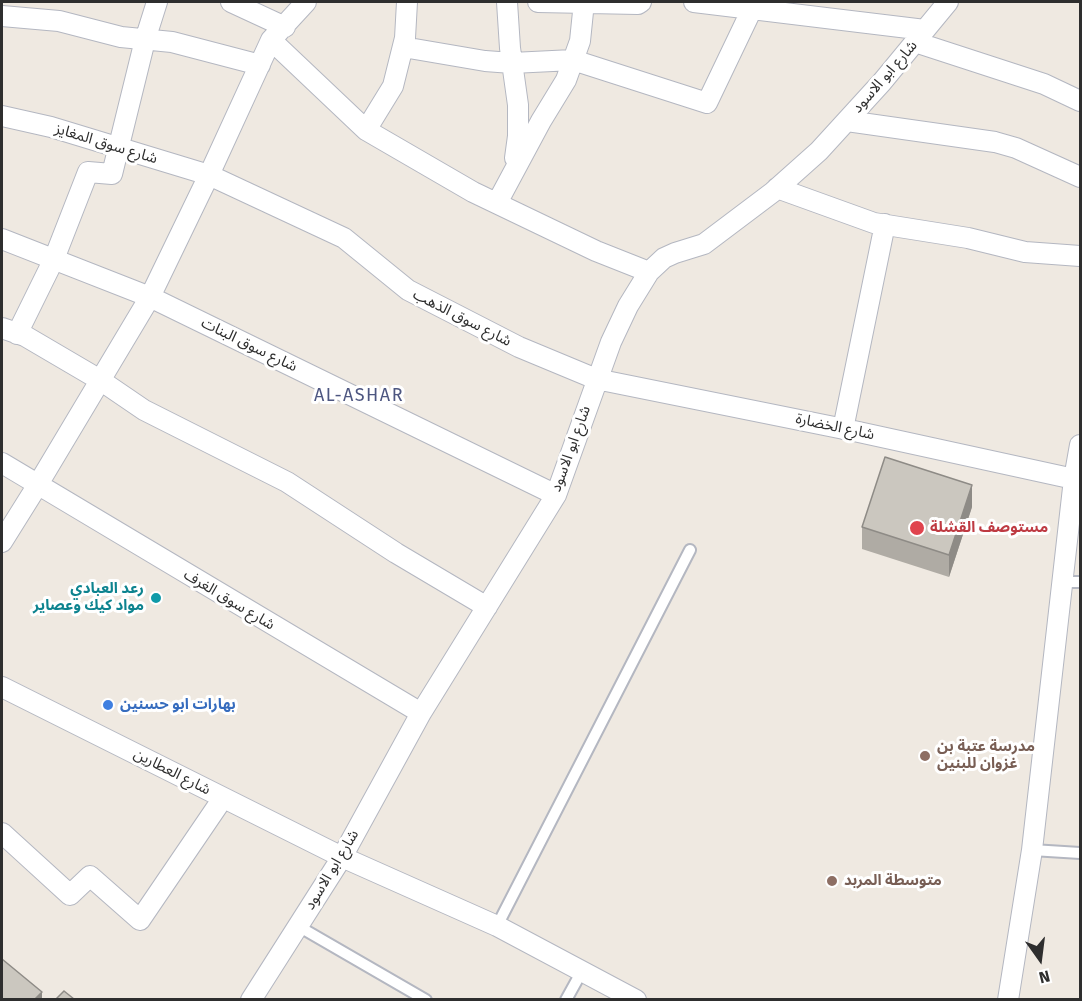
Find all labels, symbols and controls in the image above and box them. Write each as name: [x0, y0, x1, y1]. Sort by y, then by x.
street label: شارع ابو الاسود: [849, 37, 921, 117]
street label: شارع سوق المغايز: [53, 120, 159, 168]
street label: شارع سوق الذهب: [410, 285, 514, 351]
street label: شارع سوق البنات: [198, 314, 300, 376]
district label: AL-ASHAR: [314, 385, 404, 407]
street label: شارع ابو الاسود: [547, 404, 595, 494]
street label: شارع الخضارة: [794, 410, 876, 444]
marker: مستوصف القشلة: [908, 519, 926, 537]
place label: مستوصف القشلة: [930, 519, 1048, 537]
street label: شارع سوق الغرف: [180, 566, 278, 634]
place label: رعد العبادي مواد كيك وعصاير: [33, 580, 144, 615]
marker: رعد العبادي مواد كيك وعصاير: [149, 591, 163, 605]
place label: بهارات ابو حسنين: [120, 696, 236, 714]
marker: بهارات ابو حسنين: [101, 698, 115, 712]
place label: مدرسة عتبة بن غزوان للبنين: [937, 738, 1035, 773]
street label: شارع العطارين: [130, 745, 214, 799]
marker: مدرسة عتبة بن غزوان للبنين: [918, 749, 932, 763]
street label: شارع ابو الاسود: [301, 827, 363, 913]
place label: متوسطة المربد: [844, 872, 942, 890]
marker: متوسطة المربد: [825, 874, 839, 888]
north arrow: [1010, 929, 1070, 989]
text: N: [1037, 966, 1052, 987]

